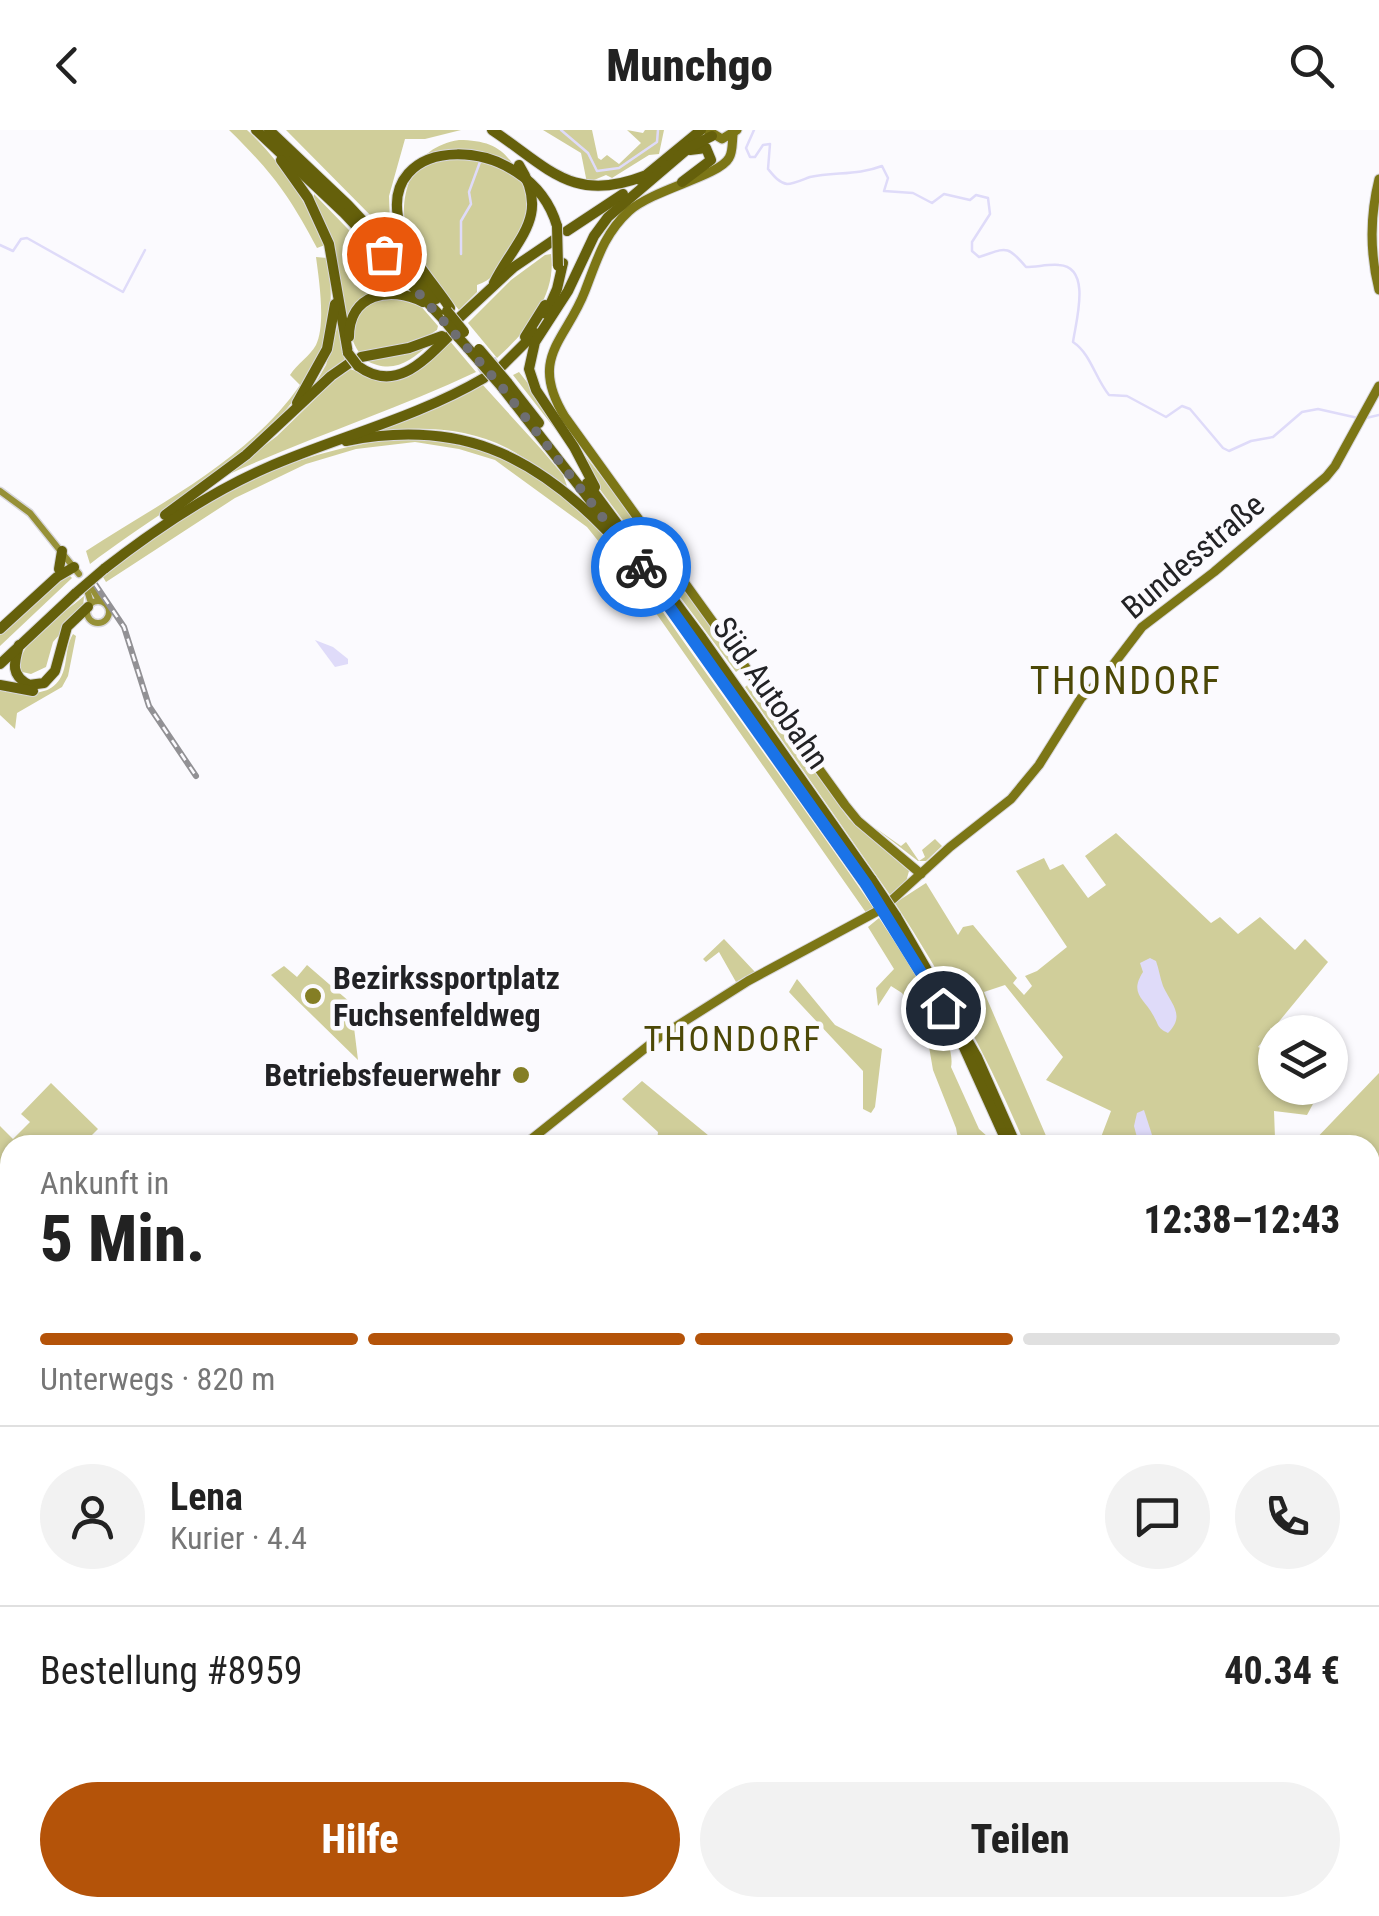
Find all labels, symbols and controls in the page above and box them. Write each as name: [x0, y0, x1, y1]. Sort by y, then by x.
icon: back: [40, 38, 95, 93]
icon: search: [1284, 38, 1339, 93]
text: Munchgo: [606, 39, 773, 92]
pin: [342, 212, 427, 297]
icon: bag: [357, 227, 412, 282]
street label: Bundesstraße: [1114, 485, 1272, 627]
courier: [591, 517, 691, 617]
icon: bike: [614, 540, 669, 595]
street label: Süd Autobahn: [705, 610, 837, 776]
district label: THONDORF: [1030, 659, 1222, 703]
place label: Bezirkssportplatz Fuchsenfeldweg: [333, 959, 560, 1034]
pin: [901, 966, 986, 1051]
icon: home: [916, 981, 971, 1036]
marker: Bezirkssportplatz Fuchsenfeldweg: [302, 985, 324, 1007]
map controls: [1258, 1015, 1348, 1105]
button: layers: [1258, 1015, 1348, 1105]
district label: THONDORF: [643, 1019, 823, 1060]
place label: Betriebsfeuerwehr: [264, 1056, 501, 1094]
marker: Betriebsfeuerwehr: [510, 1064, 532, 1086]
text: Ankunft in: [40, 1164, 169, 1202]
text: 12:38–12:43: [1143, 1198, 1340, 1242]
text: 5 Min.: [40, 1201, 205, 1277]
text: Unterwegs · 820 m: [40, 1360, 275, 1398]
button: person: [40, 1464, 145, 1569]
button: chat: [1105, 1464, 1210, 1569]
button: phone: [1235, 1464, 1340, 1569]
text: Lena: [170, 1475, 243, 1519]
text: Kurier · 4.4: [170, 1519, 307, 1557]
text: Bestellung #8959: [40, 1649, 302, 1693]
text: 40.34 €: [1224, 1649, 1340, 1693]
button: Hilfe: [40, 1782, 680, 1897]
button: Teilen: [700, 1782, 1340, 1897]

